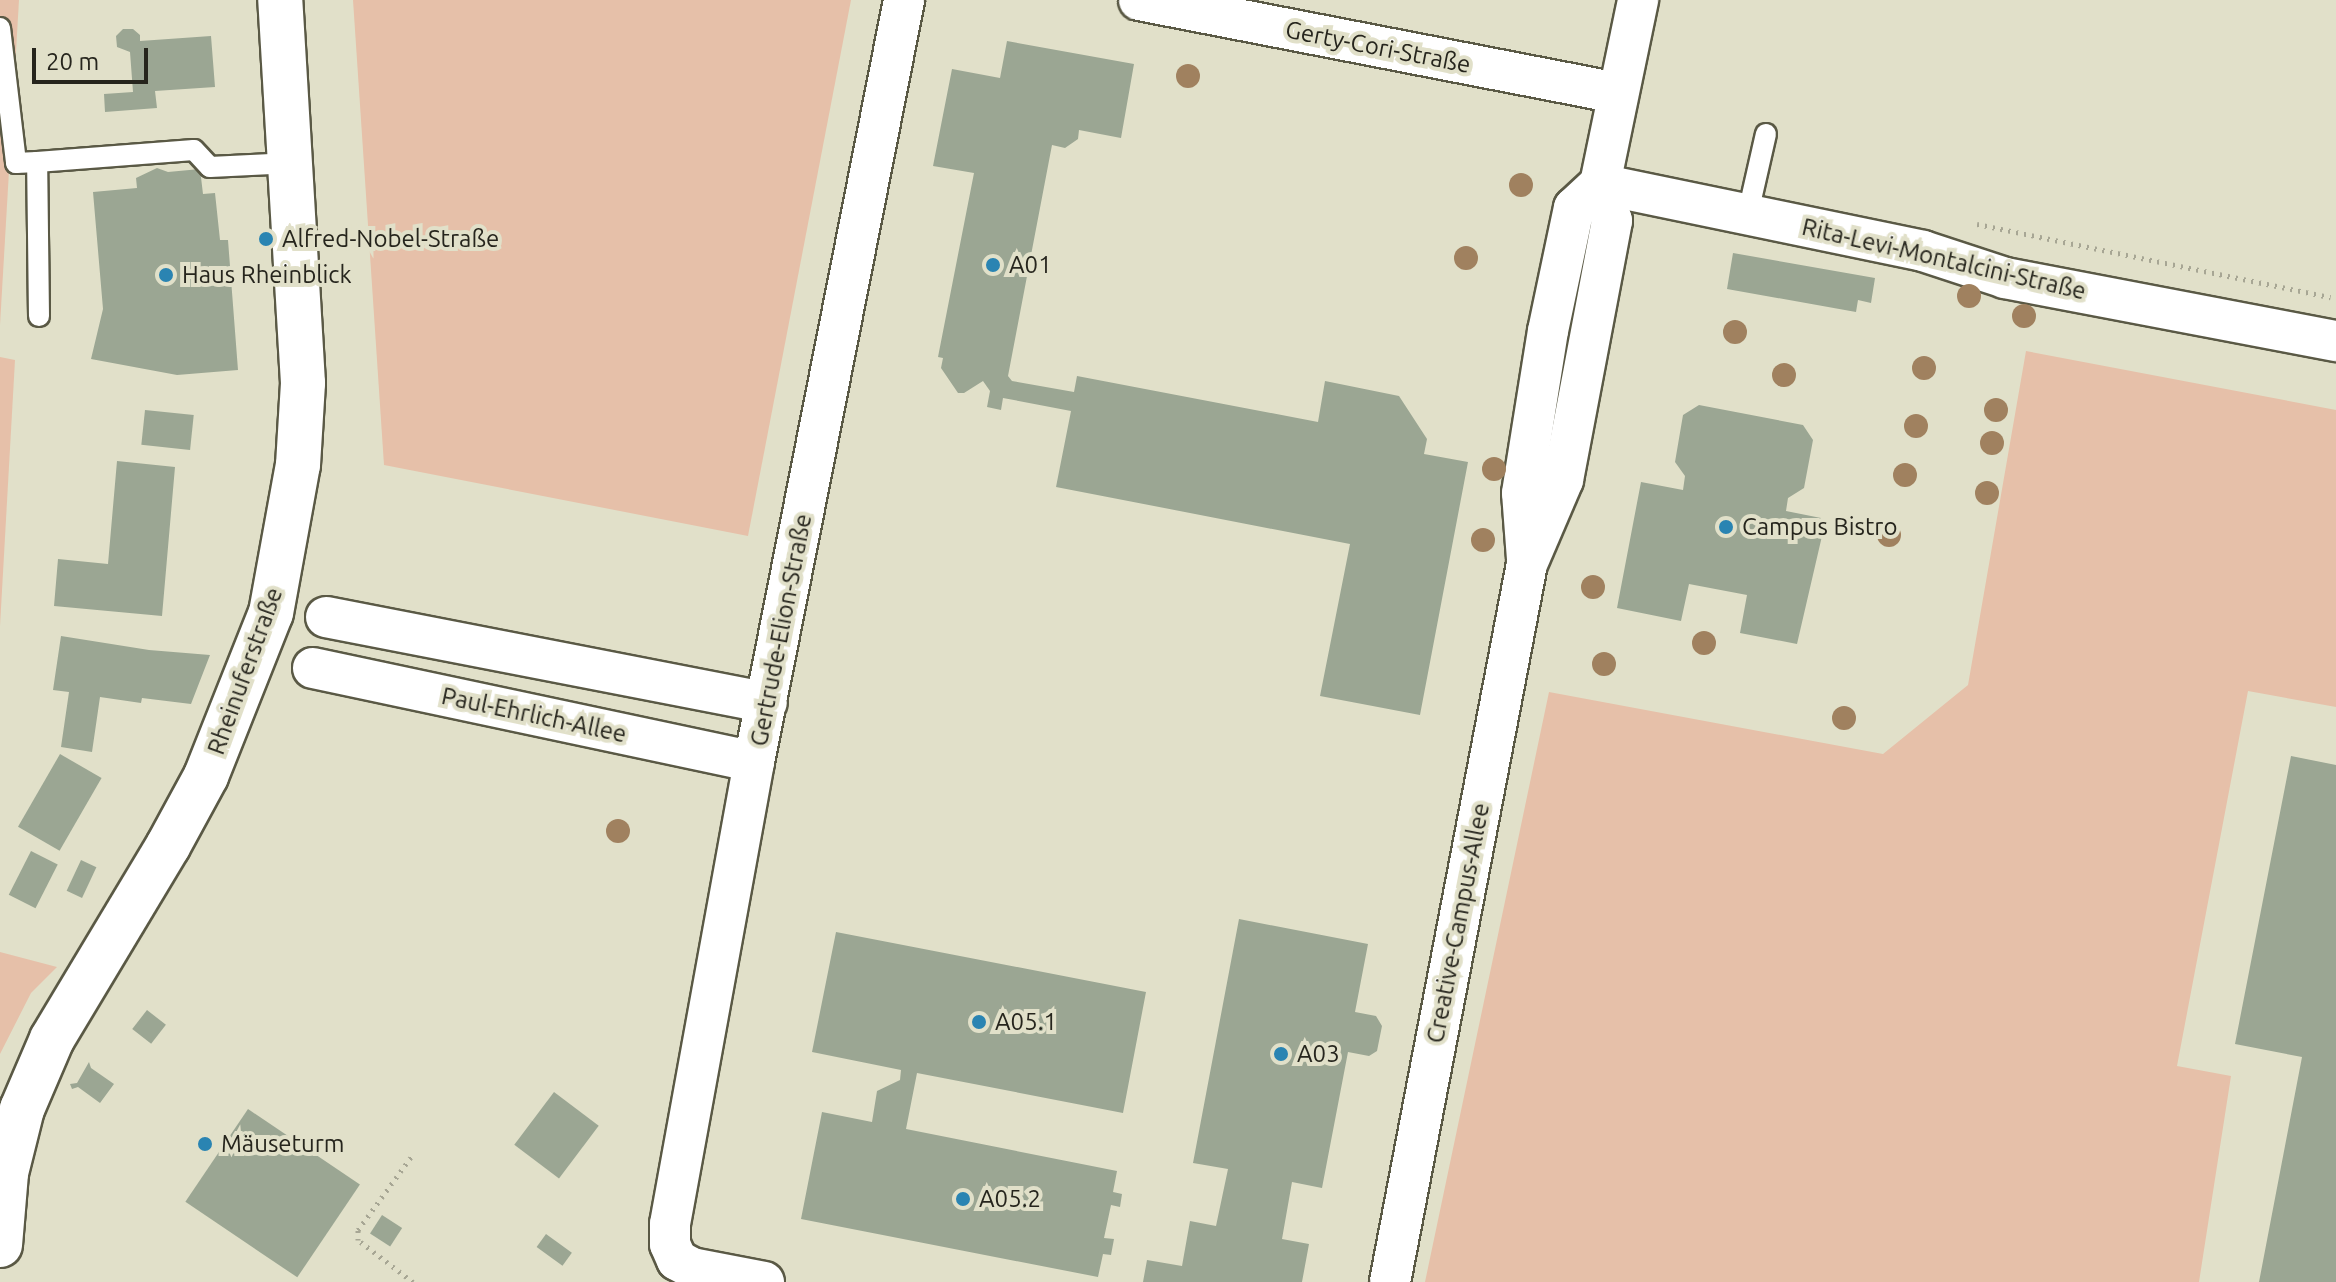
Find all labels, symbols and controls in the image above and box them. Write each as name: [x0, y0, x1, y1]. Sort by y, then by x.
street label: Gerty-Cori-Straße: [1283, 15, 1473, 79]
scale bar: [36, 32, 152, 82]
text: 20 m: [46, 48, 99, 75]
street label: Rita-Levi-Montalcini-Straße: [1799, 212, 2089, 306]
place label: Alfred-Nobel-Straße: [282, 225, 499, 253]
marker: Alfred-Nobel-Straße: [257, 230, 275, 248]
place label: A01: [1009, 251, 1052, 279]
marker: A01: [984, 256, 1002, 274]
place label: Haus Rheinblick: [182, 261, 352, 289]
marker: Haus Rheinblick: [157, 266, 175, 284]
street label: Gertrude-Elion-Straße: [744, 511, 818, 749]
place label: Campus Bistro: [1742, 513, 1897, 541]
marker: Campus Bistro: [1717, 518, 1735, 536]
street label: Rheinuferstraße: [201, 584, 289, 758]
street label: Paul-Ehrlich-Allee: [439, 681, 629, 749]
street label: Creative-Campus-Allee: [1421, 800, 1495, 1046]
place label: A05.1: [995, 1008, 1057, 1036]
marker: A05.1: [970, 1013, 988, 1031]
place label: A03: [1297, 1040, 1340, 1068]
marker: A03: [1272, 1045, 1290, 1063]
place label: Mäuseturm: [221, 1130, 345, 1158]
marker: Mäuseturm: [196, 1135, 214, 1153]
place label: A05.2: [979, 1185, 1041, 1213]
marker: A05.2: [954, 1190, 972, 1208]

